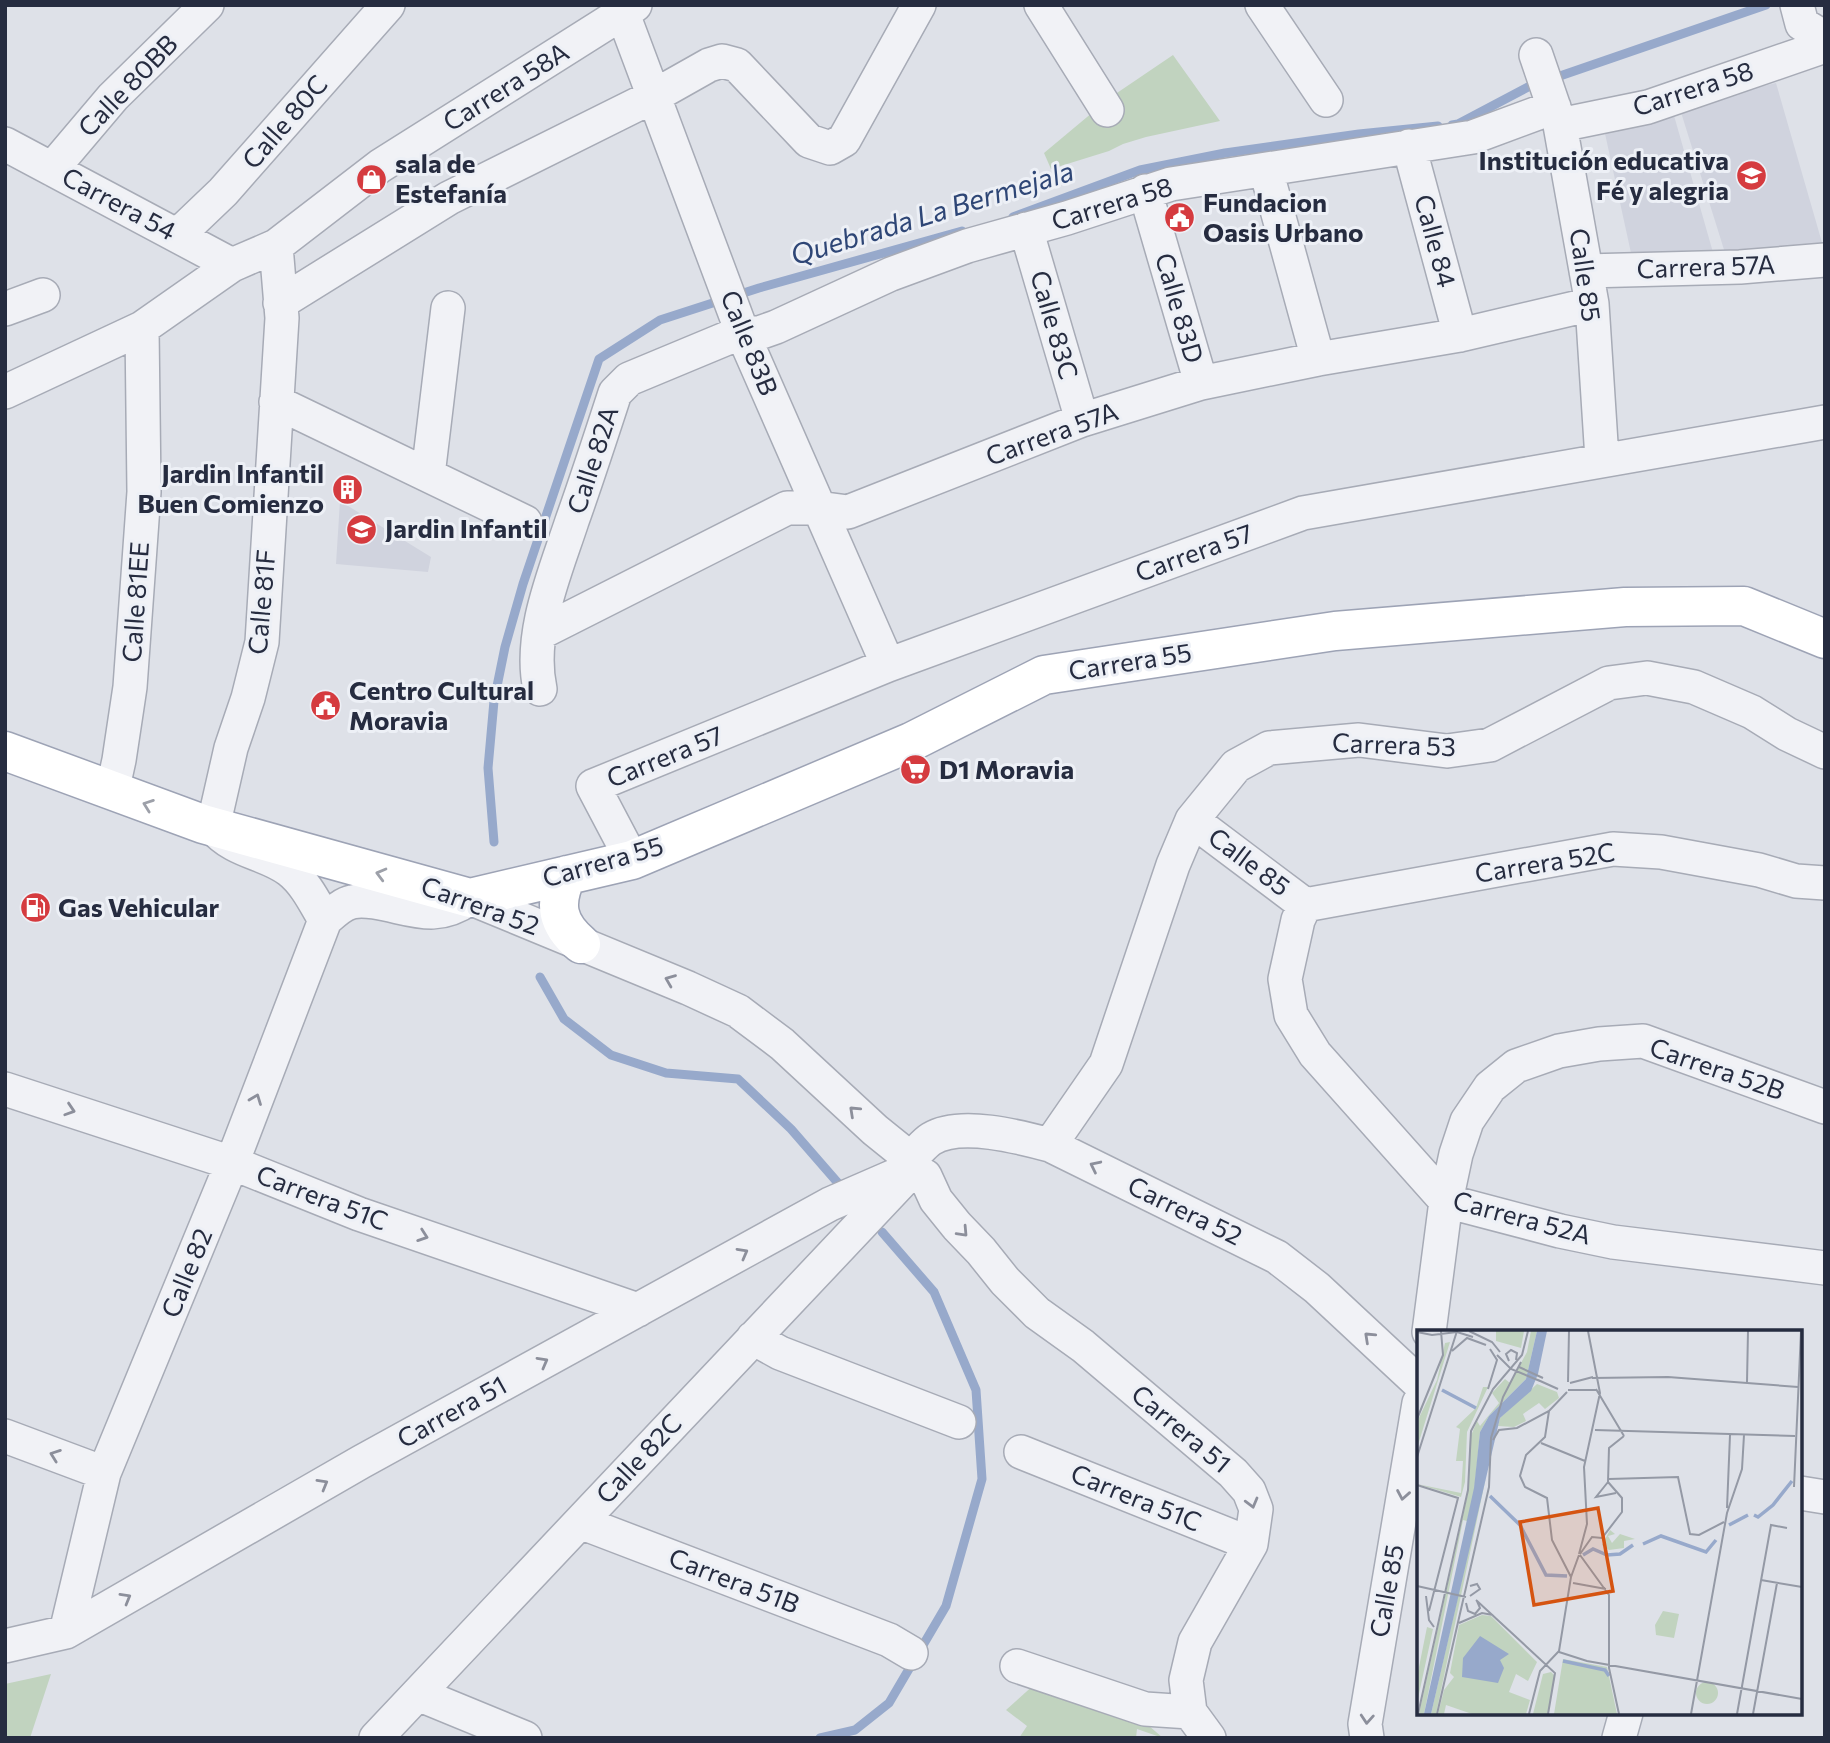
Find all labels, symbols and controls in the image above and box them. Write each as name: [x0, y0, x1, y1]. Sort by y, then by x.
street label: Calle 80BB: [71, 28, 183, 142]
street label: Carrera 58A: [437, 35, 574, 137]
street label: Carrera 58: [1628, 54, 1757, 122]
street label: Calle 80C: [235, 68, 333, 174]
place label: Institución educativa Fé y alegria: [1479, 144, 1729, 205]
place label: sala de Estefanía: [395, 147, 507, 208]
water label: Quebrada La Bermejala: [786, 153, 1077, 271]
school or university icon: Institución educativa Fé y alegria: [1735, 159, 1769, 193]
street label: Carrera 54: [57, 160, 182, 246]
shop icon: sala de Estefanía: [355, 162, 389, 196]
street label: Carrera 58: [1047, 169, 1176, 236]
place label: Fundacion Oasis Urbano: [1203, 186, 1364, 247]
street label: Calle 84: [1409, 191, 1464, 290]
public building icon: Fundacion Oasis Urbano: [1163, 201, 1197, 235]
street label: Calle 85: [1565, 226, 1608, 324]
street label: Carrera 57A: [1636, 248, 1776, 283]
street label: Calle 83D: [1150, 249, 1211, 366]
street label: Calle 83C: [1025, 267, 1086, 383]
street label: Calle 83B: [715, 285, 785, 400]
street label: Carrera 57A: [981, 394, 1122, 471]
street label: Calle 82A: [560, 402, 624, 517]
place label: Jardin Infantil Buen Comienzo: [137, 457, 324, 518]
building icon: Jardin Infantil Buen Comienzo: [330, 472, 364, 506]
school or university icon: Jardin Infantil: [345, 512, 379, 546]
place label: Jardin Infantil: [385, 512, 548, 543]
street label: Carrera 57: [1130, 516, 1256, 587]
street label: Calle 81EE: [115, 540, 154, 663]
street label: Calle 81F: [240, 548, 281, 656]
street label: Carrera 55: [1066, 636, 1193, 686]
place label: Centro Cultural Moravia: [349, 674, 534, 735]
public building icon: Centro Cultural Moravia: [309, 689, 343, 723]
street label: Carrera 57: [602, 718, 727, 793]
street label: Carrera 53: [1332, 726, 1457, 761]
supermarket icon: D1 Moravia: [899, 753, 933, 787]
place label: D1 Moravia: [939, 753, 1074, 784]
one-way arrow: [143, 799, 155, 813]
street label: Calle 85: [1203, 820, 1297, 901]
street label: Carrera 55: [539, 829, 666, 893]
street label: Carrera 52C: [1473, 835, 1617, 888]
one-way arrow: [375, 867, 387, 882]
street label: Carrera 52: [417, 869, 544, 940]
fuel station icon: Gas Vehicular: [18, 891, 52, 925]
place label: Gas Vehicular: [58, 891, 220, 922]
one-way arrow: [665, 975, 677, 989]
street label: Carrera 52B: [1646, 1030, 1789, 1105]
one-way arrow: [248, 1094, 262, 1106]
one-way arrow: [63, 1102, 76, 1116]
one-way arrow: [849, 1106, 862, 1119]
street label: Carrera 51C: [253, 1157, 393, 1236]
one-way arrow: [1089, 1161, 1102, 1175]
street label: Carrera 52: [1123, 1169, 1248, 1251]
street label: Carrera 52A: [1450, 1183, 1595, 1250]
street label: Calle 82: [154, 1223, 217, 1322]
one-way arrow: [955, 1224, 968, 1237]
one-way arrow: [416, 1228, 428, 1242]
one-way arrow: [735, 1248, 748, 1261]
inset map: [1417, 1330, 1802, 1715]
one-way arrow: [1364, 1332, 1377, 1345]
one-way arrow: [536, 1357, 549, 1370]
street label: Carrera 51: [391, 1368, 511, 1453]
street label: Carrera 51: [1126, 1377, 1238, 1478]
street label: Calle 82C: [589, 1407, 687, 1509]
one-way arrow: [49, 1449, 61, 1463]
street label: Carrera 51C: [1067, 1456, 1206, 1537]
one-way arrow: [315, 1479, 328, 1492]
one-way arrow: [1396, 1489, 1411, 1501]
one-way arrow: [1244, 1496, 1258, 1508]
street label: Carrera 51B: [665, 1541, 804, 1619]
street label: Calle 85: [1362, 1542, 1409, 1640]
one-way arrow: [118, 1593, 131, 1606]
one-way arrow: [1360, 1714, 1375, 1725]

